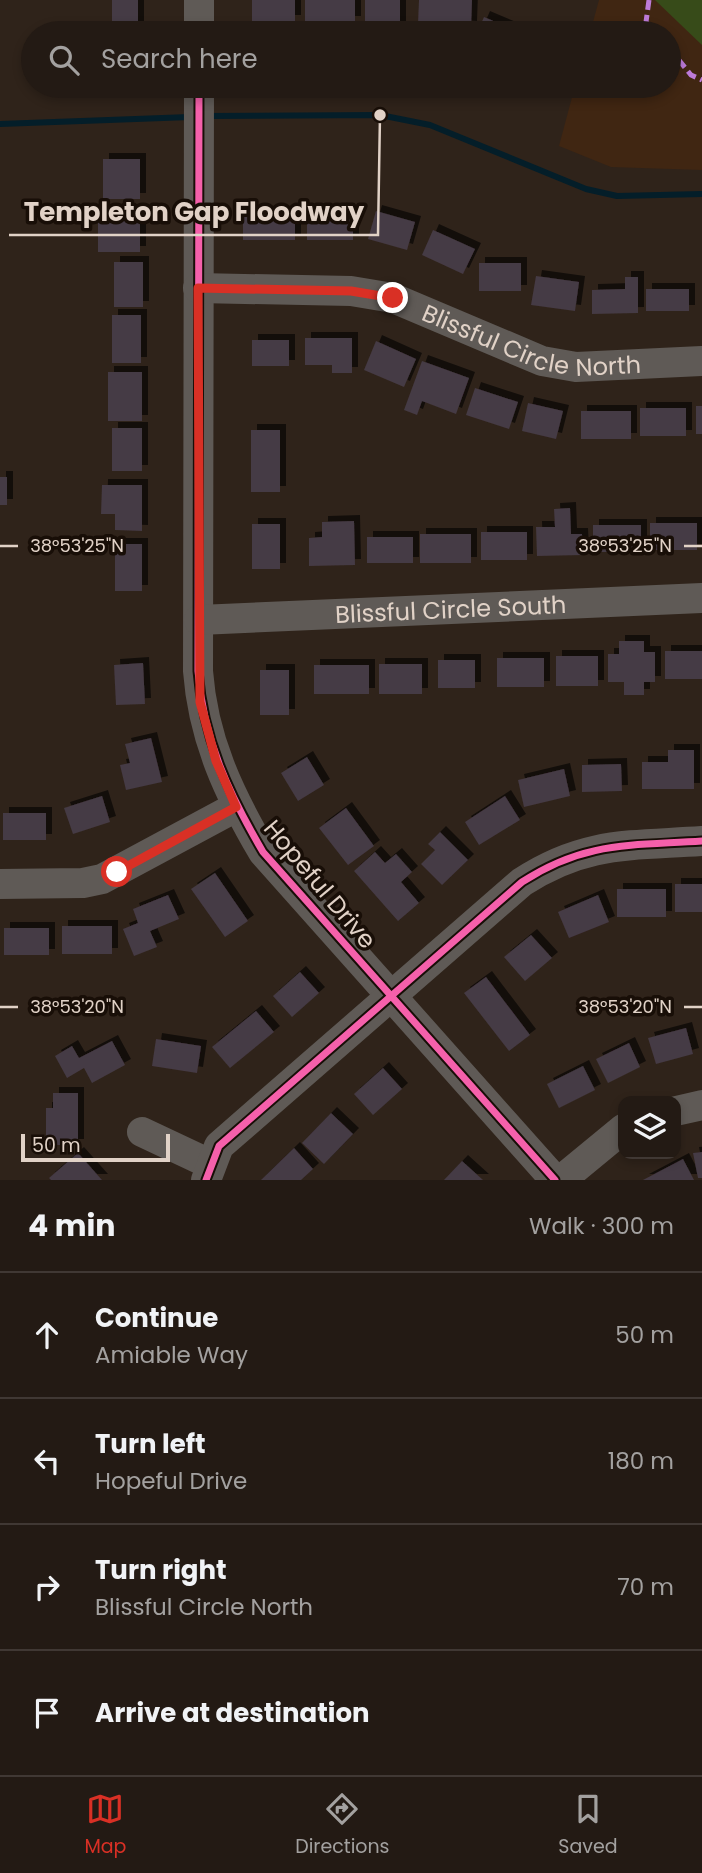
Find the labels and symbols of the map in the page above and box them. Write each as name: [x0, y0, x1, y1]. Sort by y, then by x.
callout: Templeton Gap Floodway: [9, 188, 378, 235]
text: Templeton Gap Floodway: [24, 194, 365, 230]
route end: [377, 282, 408, 313]
street label: Blissful Circle North: [417, 296, 642, 383]
text: 38°53'25"N: [30, 533, 124, 558]
text: 38°53'25"N: [578, 533, 672, 558]
street label: Blissful Circle South: [334, 587, 567, 631]
street label: Hopeful Drive: [256, 813, 384, 955]
route start: [101, 856, 132, 887]
text: 38°53'20"N: [30, 994, 124, 1019]
text: 38°53'20"N: [578, 994, 672, 1019]
scale bar: [21, 1131, 170, 1163]

